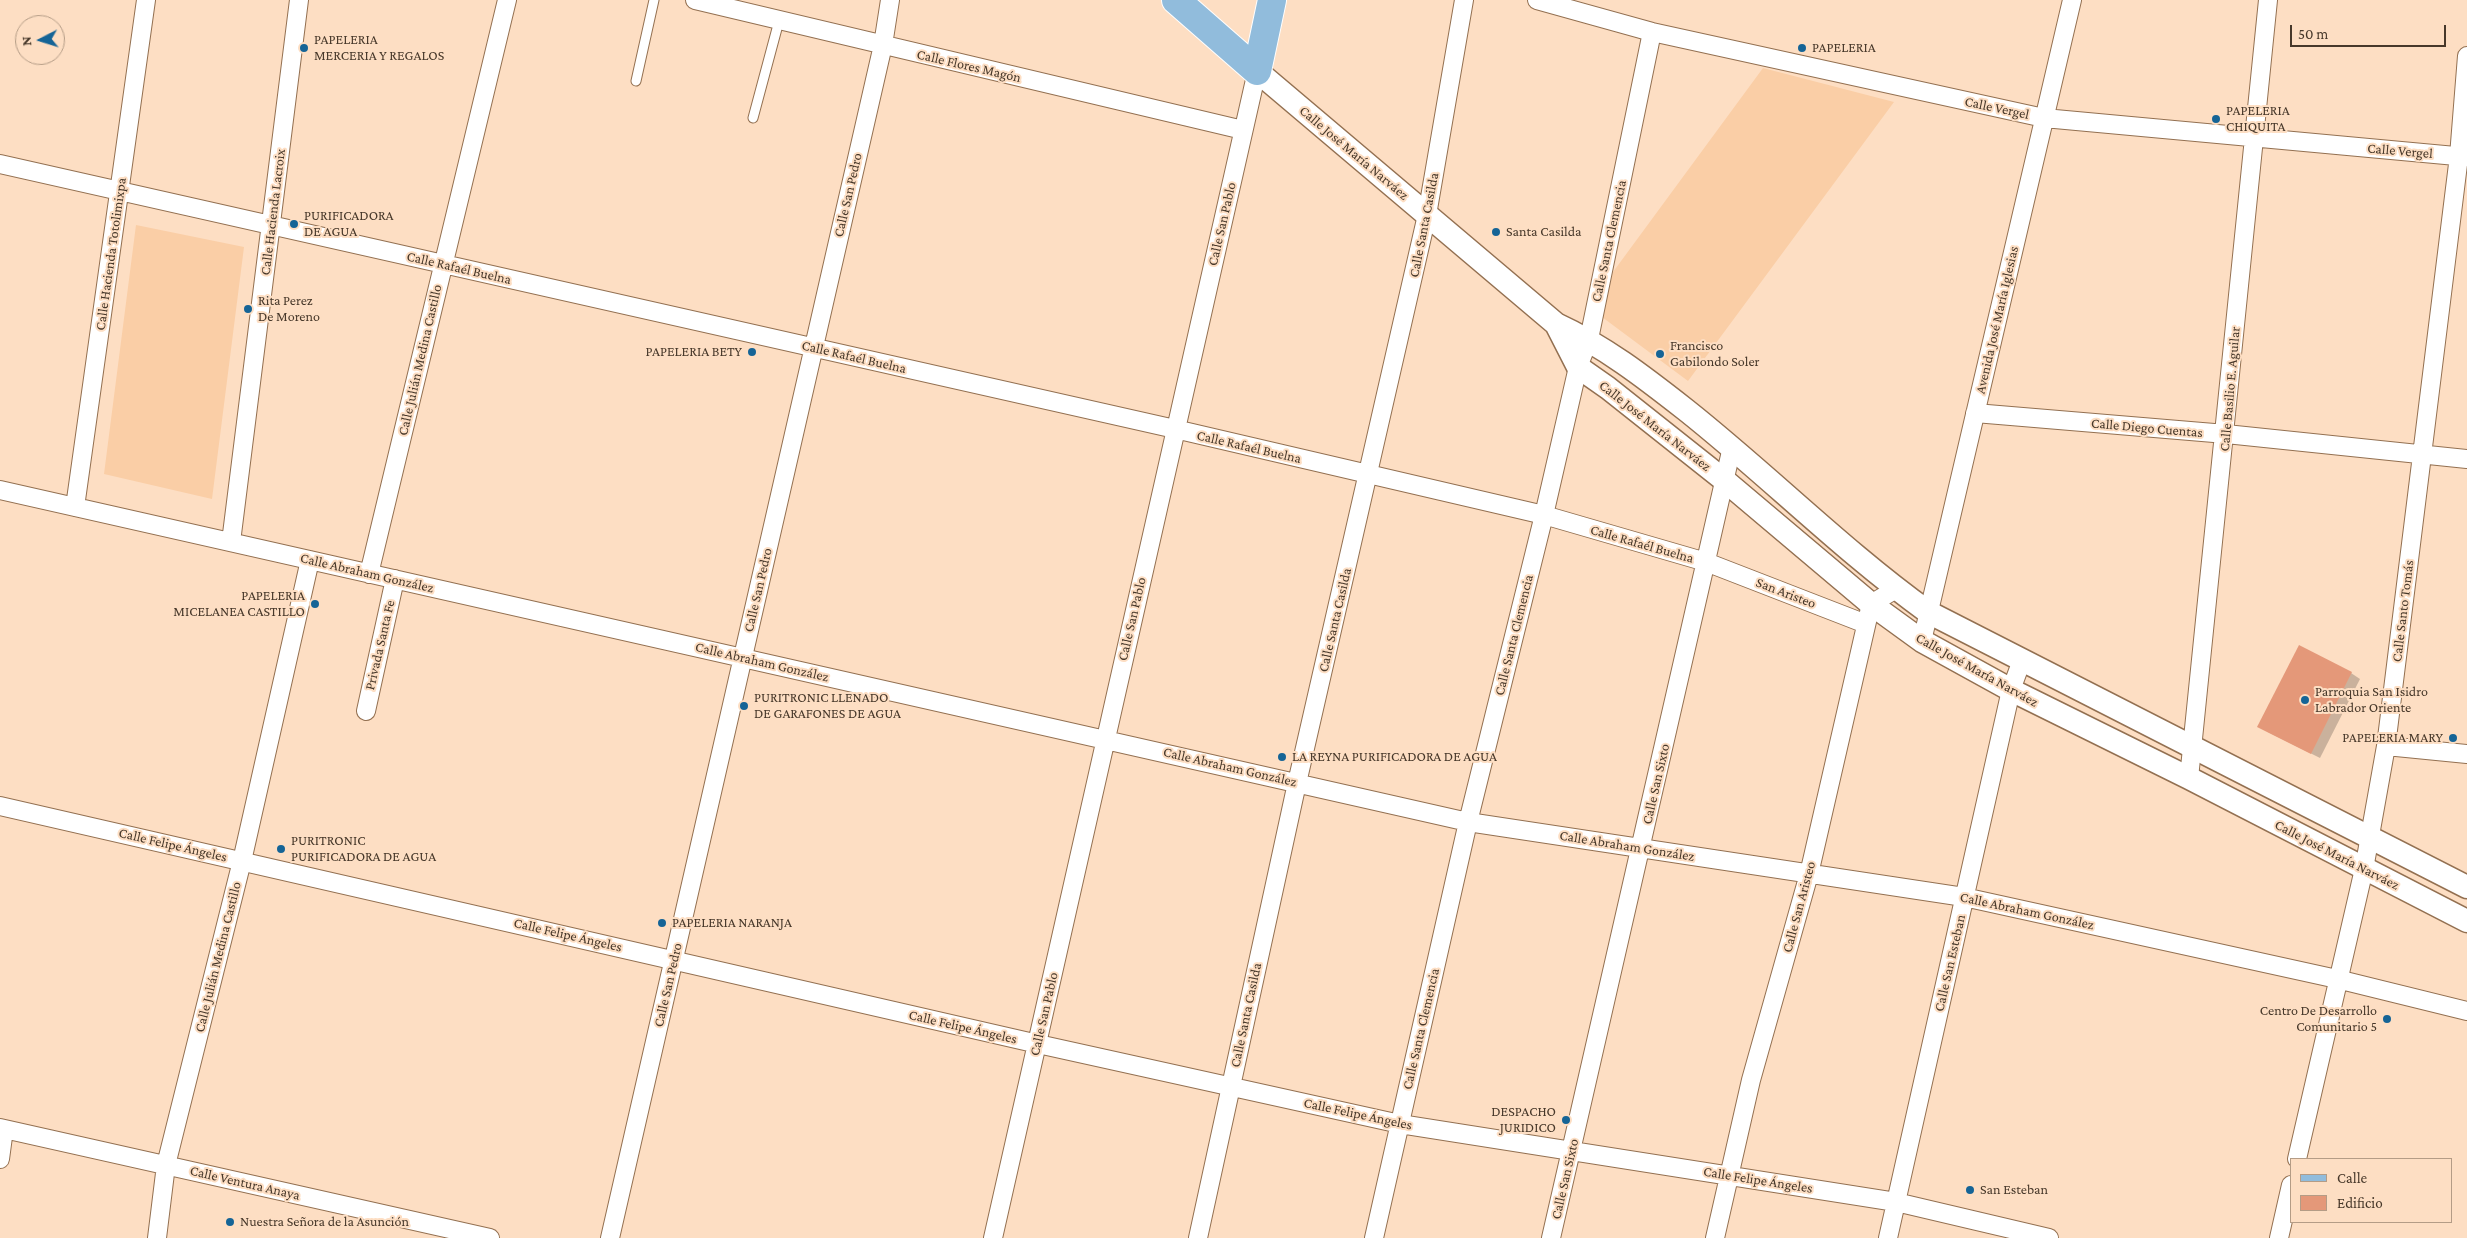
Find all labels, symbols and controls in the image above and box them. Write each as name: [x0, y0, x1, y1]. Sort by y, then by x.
north arrow: [15, 15, 65, 65]
scale bar: [2292, 15, 2448, 47]
text: 50 m: [2298, 26, 2328, 42]
place label: PAPELERIA MERCERIA Y REGALOS: [314, 32, 444, 64]
text: N: [18, 36, 34, 47]
place label: PAPELERIA: [1812, 40, 1876, 56]
marker: PAPELERIA MERCERIA Y REGALOS: [298, 42, 310, 54]
marker: PAPELERIA: [1796, 42, 1808, 54]
street label: Calle Flores Magón: [915, 46, 1023, 86]
street label: Calle Vergel: [1963, 93, 2031, 123]
street label: Calle José María Narváez: [1296, 102, 1412, 204]
place label: PAPELERIA CHIQUITA: [2226, 103, 2290, 136]
marker: PAPELERIA CHIQUITA: [2210, 113, 2222, 125]
street label: Calle Vergel: [2367, 140, 2433, 162]
street label: Calle Hacienda Lacroix: [257, 148, 289, 276]
street label: Calle San Pedro: [830, 151, 866, 239]
street label: Calle Santa Casilda: [1406, 171, 1442, 279]
street label: Calle Hacienda Totolimixpa: [92, 176, 130, 332]
street label: Calle Santa Clemencia: [1588, 179, 1630, 303]
street label: Calle San Pablo: [1204, 181, 1240, 267]
place label: PURIFICADORA DE AGUA: [304, 208, 393, 240]
marker: PURIFICADORA DE AGUA: [288, 218, 300, 230]
place label: Santa Casilda: [1506, 224, 1582, 240]
marker: Santa Casilda: [1490, 226, 1502, 238]
street label: Avenida José María Iglesias: [1972, 245, 2022, 395]
street label: Calle Rafaél Buelna: [405, 248, 513, 288]
street label: Calle Julián Medina Castillo: [394, 283, 446, 437]
place label: Rita Perez De Moreno: [258, 293, 320, 326]
marker: Rita Perez De Moreno: [242, 303, 254, 315]
street label: Calle Basilio E. Aguilar: [2216, 326, 2244, 452]
street label: Calle Rafaél Buelna: [800, 337, 908, 377]
place label: Francisco Gabilondo Soler: [1670, 338, 1760, 371]
place label: PAPELERIA BETY: [645, 344, 742, 360]
marker: PAPELERIA BETY: [746, 346, 758, 358]
marker: Francisco Gabilondo Soler: [1654, 348, 1666, 360]
street label: Calle José María Narváez: [1596, 377, 1714, 475]
street label: Calle Diego Cuentas: [2090, 415, 2204, 441]
street label: Calle Rafaél Buelna: [1195, 427, 1303, 467]
street label: Calle Rafaél Buelna: [1588, 521, 1696, 567]
street label: Calle San Pedro: [740, 546, 776, 634]
street label: Calle Abraham González: [299, 549, 435, 597]
street label: Calle Santo Tomás: [2388, 559, 2418, 663]
street label: Calle Santa Casilda: [1315, 566, 1355, 674]
street label: Calle Santa Clemencia: [1491, 573, 1537, 697]
street label: San Aristeo: [1754, 574, 1818, 612]
street label: Calle San Pablo: [1114, 576, 1150, 662]
place label: PAPELERIA MICELANEA CASTILLO: [173, 588, 305, 620]
marker: PAPELERIA MICELANEA CASTILLO: [309, 598, 321, 610]
street label: Privada Santa Fe: [361, 598, 399, 692]
street label: Calle José María Narváez: [1913, 629, 2041, 711]
street label: Calle Abraham González: [694, 638, 830, 686]
place label: Parroquia San Isidro Labrador Oriente: [2315, 684, 2428, 716]
place label: PURITRONIC LLENADO DE GARAFONES DE AGUA: [754, 690, 901, 722]
marker: Parroquia San Isidro Labrador Oriente: [2299, 694, 2311, 706]
marker: PURITRONIC LLENADO DE GARAFONES DE AGUA: [738, 700, 750, 712]
place label: PAPELERIA MARY: [2342, 730, 2443, 746]
marker: PAPELERIA MARY: [2447, 732, 2459, 744]
street label: Calle San Sixto: [1639, 742, 1673, 826]
street label: Calle Abraham González: [1162, 743, 1298, 791]
place label: LA REYNA PURIFICADORA DE AGUA: [1292, 749, 1497, 765]
marker: LA REYNA PURIFICADORA DE AGUA: [1276, 751, 1288, 763]
street label: Calle José María Narváez: [2272, 816, 2402, 894]
street label: Calle Felipe Ángeles: [117, 824, 229, 866]
street label: Calle Abraham González: [1558, 827, 1696, 865]
place label: PURITRONIC PURIFICADORA DE AGUA: [291, 833, 436, 866]
marker: PURITRONIC PURIFICADORA DE AGUA: [275, 843, 287, 855]
street label: Calle San Aristeo: [1779, 860, 1819, 954]
street label: Calle Julián Medina Castillo: [191, 880, 245, 1034]
street label: Calle Abraham González: [1959, 889, 2095, 933]
street label: Calle San Esteban: [1931, 913, 1969, 1013]
street label: Calle Felipe Ángeles: [512, 914, 624, 956]
place label: PAPELERIA NARANJA: [672, 915, 792, 931]
marker: PAPELERIA NARANJA: [656, 917, 668, 929]
street label: Calle San Pedro: [650, 941, 686, 1029]
street label: Calle Santa Casilda: [1227, 961, 1265, 1069]
street label: Calle Santa Clemencia: [1399, 967, 1443, 1091]
street label: Calle San Pablo: [1026, 971, 1062, 1057]
place label: Centro De Desarrollo Comunitario 5: [2260, 1003, 2377, 1036]
street label: Calle Felipe Ángeles: [907, 1006, 1019, 1048]
marker: Centro De Desarrollo Comunitario 5: [2381, 1013, 2393, 1025]
street label: Calle Felipe Ángeles: [1302, 1094, 1414, 1134]
place label: DESPACHO JURIDICO: [1491, 1104, 1556, 1136]
marker: DESPACHO JURIDICO: [1560, 1114, 1572, 1126]
street label: Calle San Sixto: [1548, 1137, 1582, 1221]
legend: [2290, 1158, 2452, 1223]
street label: Calle Ventura Anaya: [188, 1162, 302, 1204]
street label: Calle Felipe Ángeles: [1702, 1163, 1814, 1197]
text: Calle: [2337, 1170, 2367, 1186]
place label: San Esteban: [1980, 1182, 2048, 1198]
marker: San Esteban: [1964, 1184, 1976, 1196]
text: Edificio: [2337, 1195, 2383, 1211]
place label: Nuestra Señora de la Asunción: [240, 1214, 409, 1230]
marker: Nuestra Señora de la Asunción: [224, 1216, 236, 1228]

